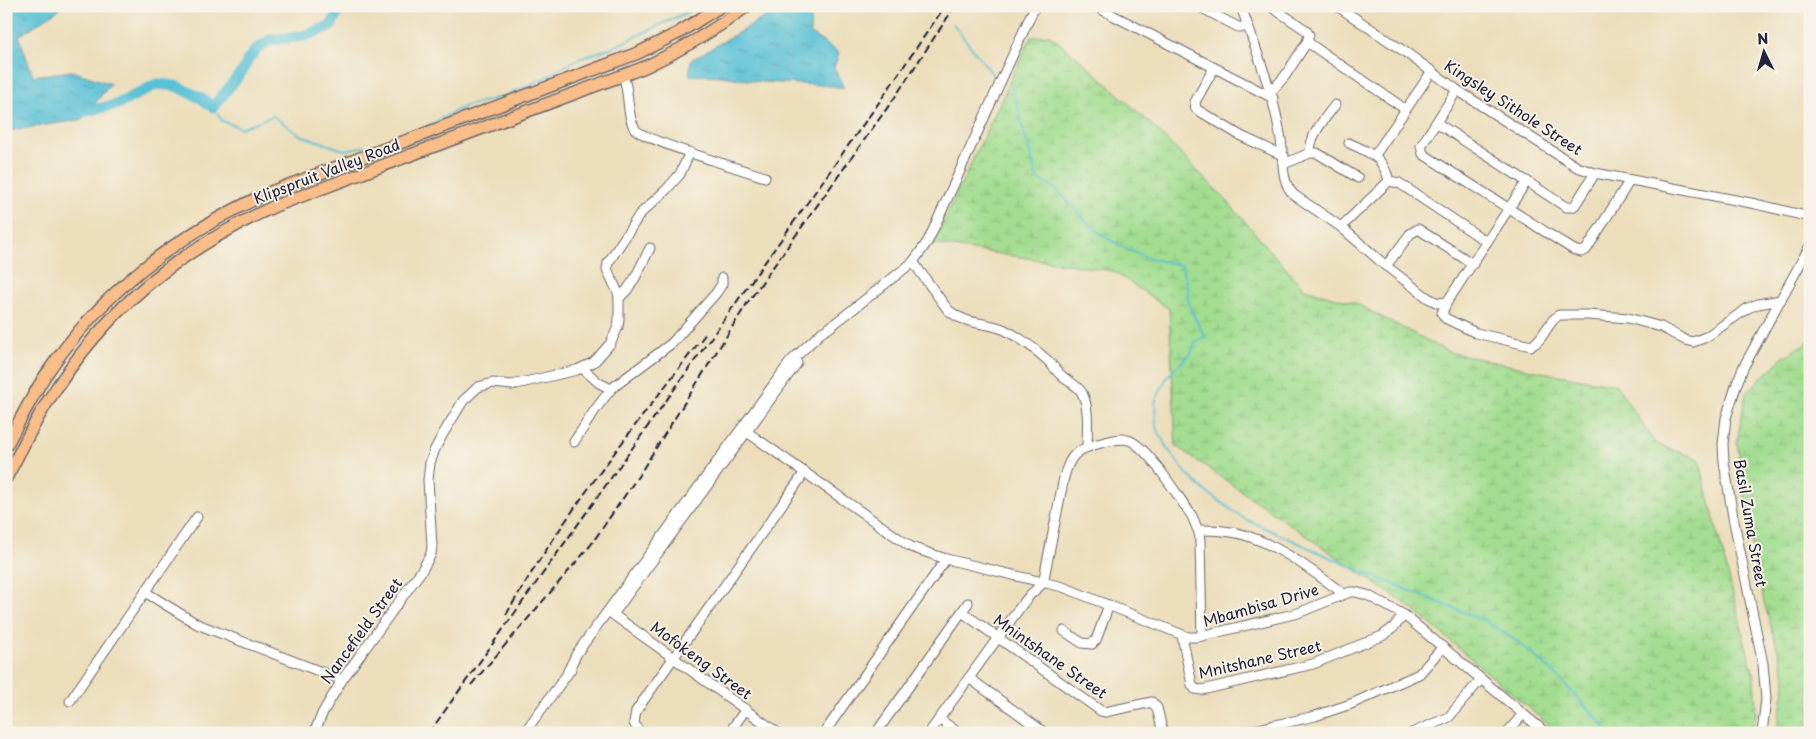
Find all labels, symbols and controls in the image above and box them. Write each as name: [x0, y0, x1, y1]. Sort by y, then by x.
north arrow: [1738, 28, 1788, 78]
text: N: [1756, 28, 1769, 49]
street label: Kingsley Sithole Street: [1440, 53, 1587, 160]
street label: Klipspruit Valley Road: [250, 132, 403, 209]
street label: Basil Zuma Street: [1729, 457, 1774, 589]
street label: Nancefield Street: [314, 572, 407, 688]
street label: Mbambisa Drive: [1200, 577, 1321, 632]
street label: Mnintshane Street: [989, 608, 1112, 704]
street label: Mofokeng Street: [646, 615, 757, 704]
street label: Mnitshane Street: [1196, 633, 1323, 684]

